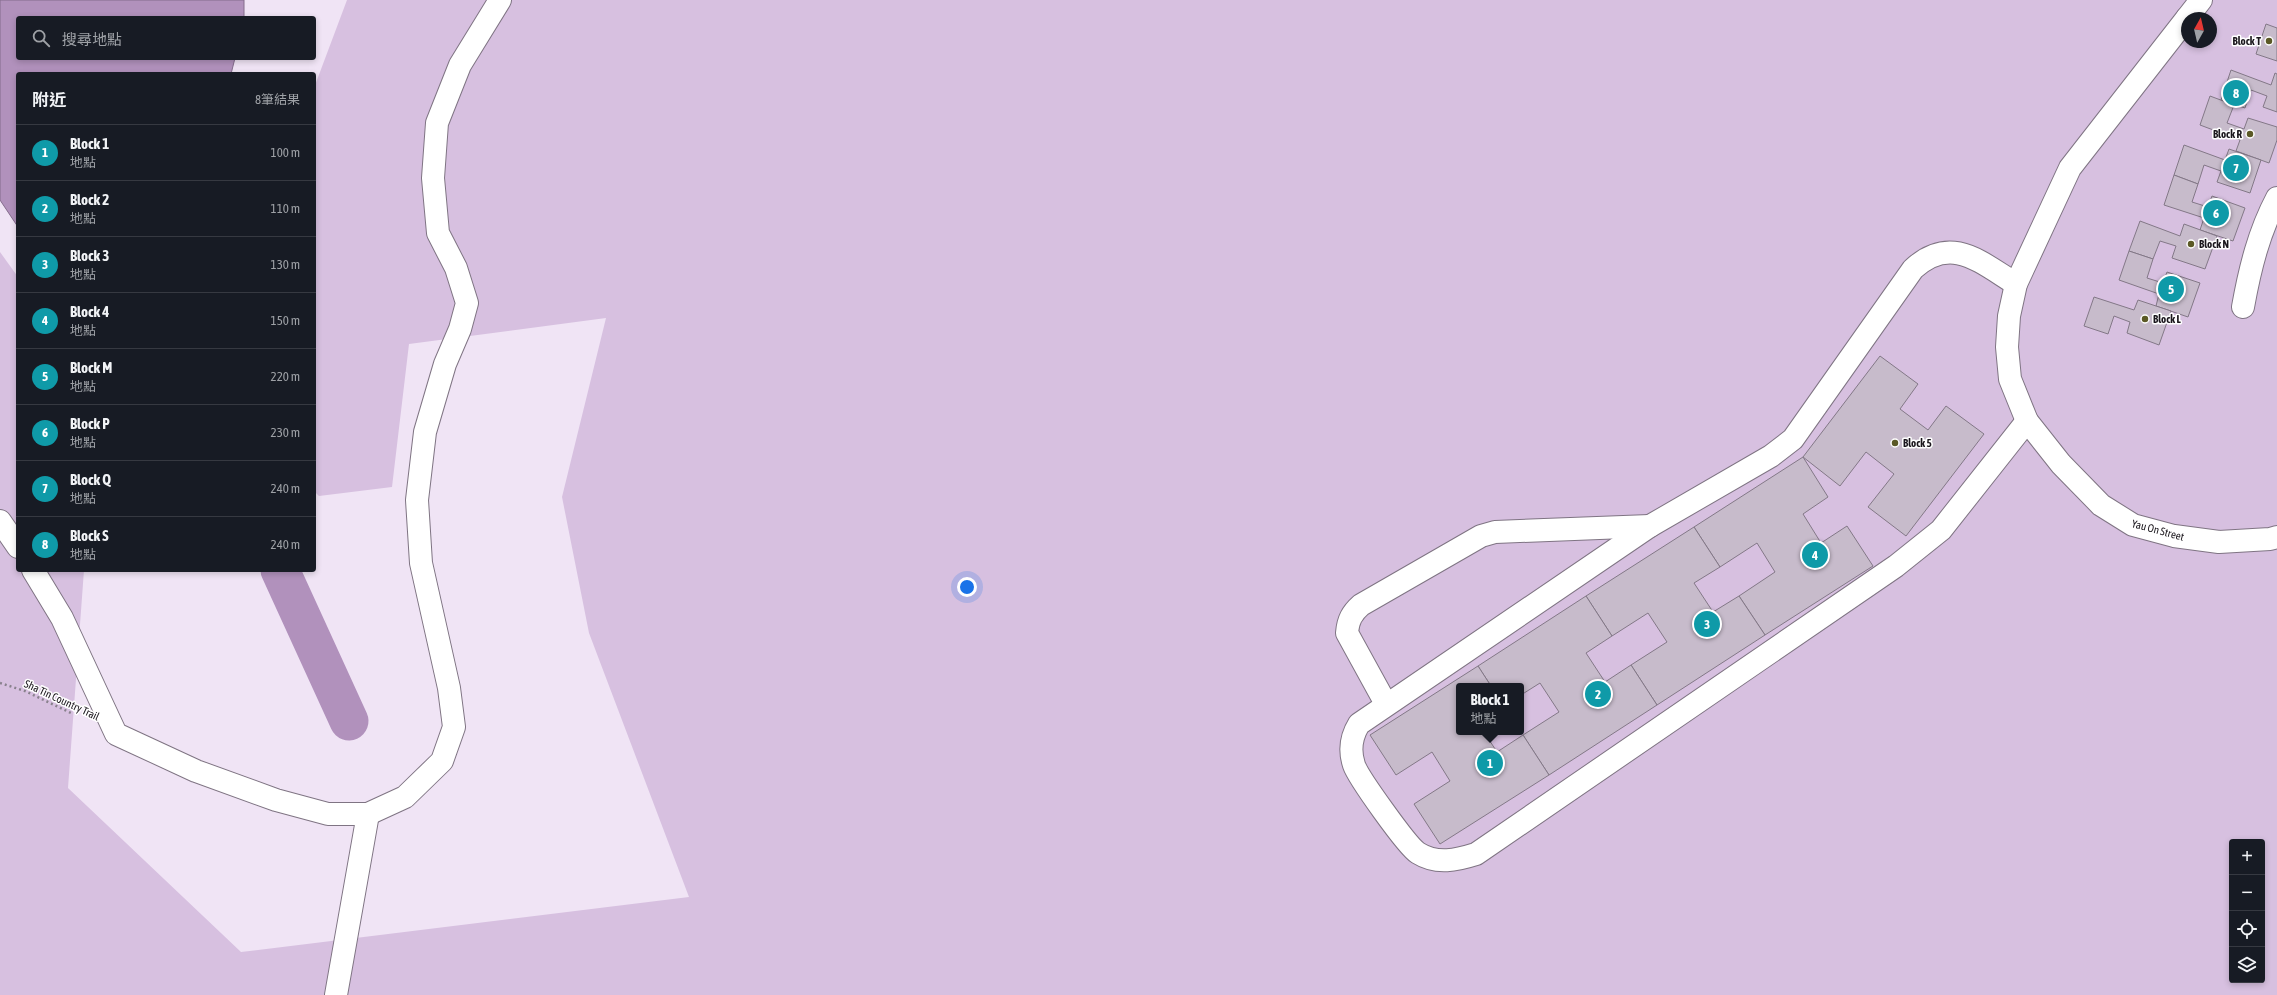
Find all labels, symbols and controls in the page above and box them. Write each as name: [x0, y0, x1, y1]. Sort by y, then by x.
north arrow: [2181, 12, 2217, 48]
search box: [16, 16, 316, 60]
icon: search: [30, 27, 52, 49]
text: 搜尋地點: [62, 31, 122, 48]
place label: Block T: [2233, 35, 2261, 47]
marker: Block T: [2264, 36, 2274, 46]
pin: 8: [2223, 78, 2249, 108]
text: 附近: [32, 90, 66, 110]
text: 8筆結果: [255, 92, 300, 107]
place label: Block R: [2213, 128, 2242, 140]
marker: Block R: [2245, 129, 2255, 139]
text: Block 1: [70, 135, 109, 152]
text: 1: [42, 145, 48, 160]
text: 100 m: [271, 145, 300, 160]
pin: 7: [2223, 153, 2249, 183]
text: 地點: [70, 155, 96, 170]
text: Block 2: [70, 191, 109, 208]
pin: 6: [2203, 198, 2229, 228]
text: 2: [42, 201, 48, 216]
text: 110 m: [271, 201, 300, 216]
text: 地點: [70, 211, 96, 226]
place label: Block N: [2199, 238, 2229, 250]
marker: Block N: [2186, 239, 2196, 249]
text: Block 3: [70, 247, 109, 264]
text: 3: [42, 257, 48, 272]
text: 130 m: [271, 257, 300, 272]
text: 地點: [70, 267, 96, 282]
pin: 5: [2158, 274, 2184, 304]
text: Block 4: [70, 303, 109, 320]
text: 4: [42, 313, 48, 328]
text: 150 m: [271, 313, 300, 328]
place label: Block L: [2153, 313, 2182, 325]
marker: Block L: [2140, 314, 2150, 324]
text: 地點: [70, 323, 96, 338]
text: Block M: [70, 359, 112, 376]
text: 5: [42, 369, 48, 384]
text: 220 m: [271, 369, 300, 384]
text: 地點: [70, 379, 96, 394]
text: Block P: [70, 415, 110, 432]
text: 6: [42, 425, 48, 440]
text: 230 m: [271, 425, 300, 440]
text: 地點: [70, 435, 96, 450]
place label: Block 5: [1903, 437, 1932, 449]
marker: Block 5: [1890, 438, 1900, 448]
text: Block Q: [70, 471, 111, 488]
text: 7: [42, 481, 48, 496]
text: 240 m: [271, 481, 300, 496]
text: 地點: [70, 491, 96, 506]
street label: Yau On Street: [2131, 517, 2185, 543]
text: Block S: [70, 527, 109, 544]
text: 8: [42, 537, 48, 552]
text: 240 m: [271, 537, 300, 552]
pin: 4: [1802, 540, 1828, 570]
text: 地點: [70, 547, 96, 562]
your location: [957, 577, 977, 597]
pin: 3: [1694, 609, 1720, 639]
street label: Sha Tin Country Trail: [23, 677, 102, 723]
pin: 2: [1585, 679, 1611, 709]
popup: [1456, 683, 1524, 735]
text: Block 1: [1470, 691, 1510, 708]
text: 地點: [1470, 711, 1496, 726]
pin: 1: [1477, 748, 1503, 778]
map controls: [2229, 839, 2265, 983]
button: +: [2229, 839, 2265, 875]
button: −: [2229, 875, 2265, 911]
button: locate: [2229, 911, 2265, 947]
button: layers: [2229, 947, 2265, 983]

